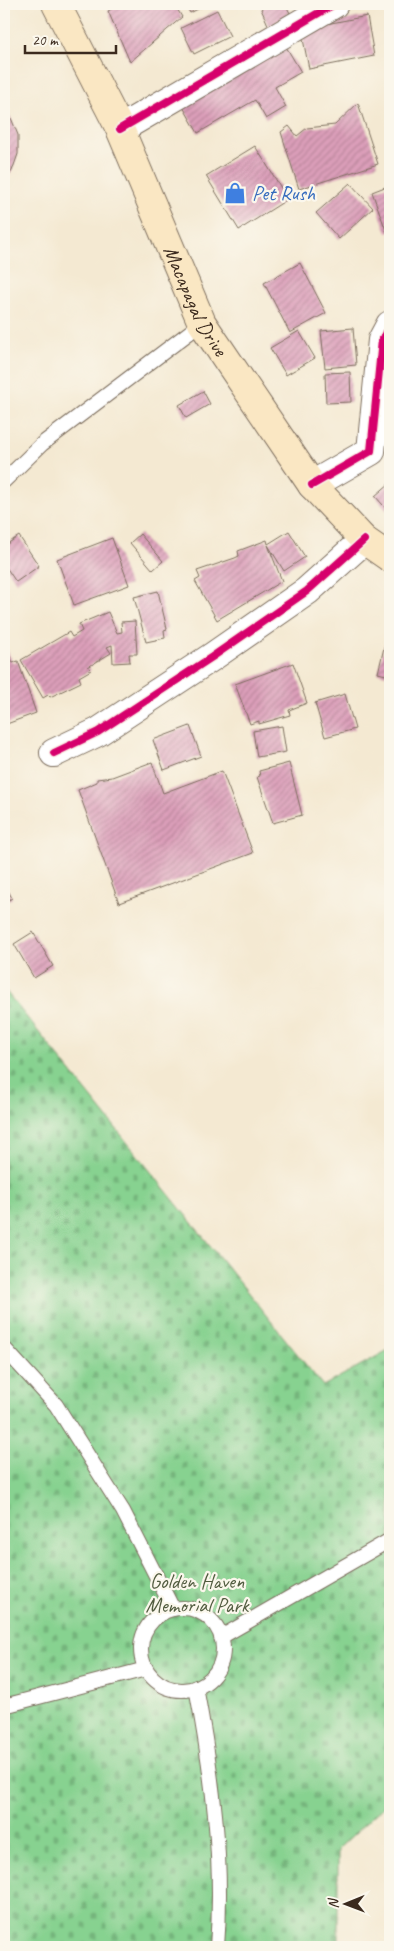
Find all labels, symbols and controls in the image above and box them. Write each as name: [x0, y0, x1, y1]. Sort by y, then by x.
scale bar: [25, 22, 116, 54]
text: 20 m: [32, 31, 59, 50]
shop icon: Pet Rush: [222, 180, 248, 206]
place label: Pet Rush: [252, 180, 316, 206]
street label: Macapagal Drive: [158, 242, 234, 362]
park label: Golden Haven Memorial Park: [146, 1568, 250, 1618]
north arrow: [322, 1878, 372, 1928]
text: N: [325, 1897, 342, 1909]

